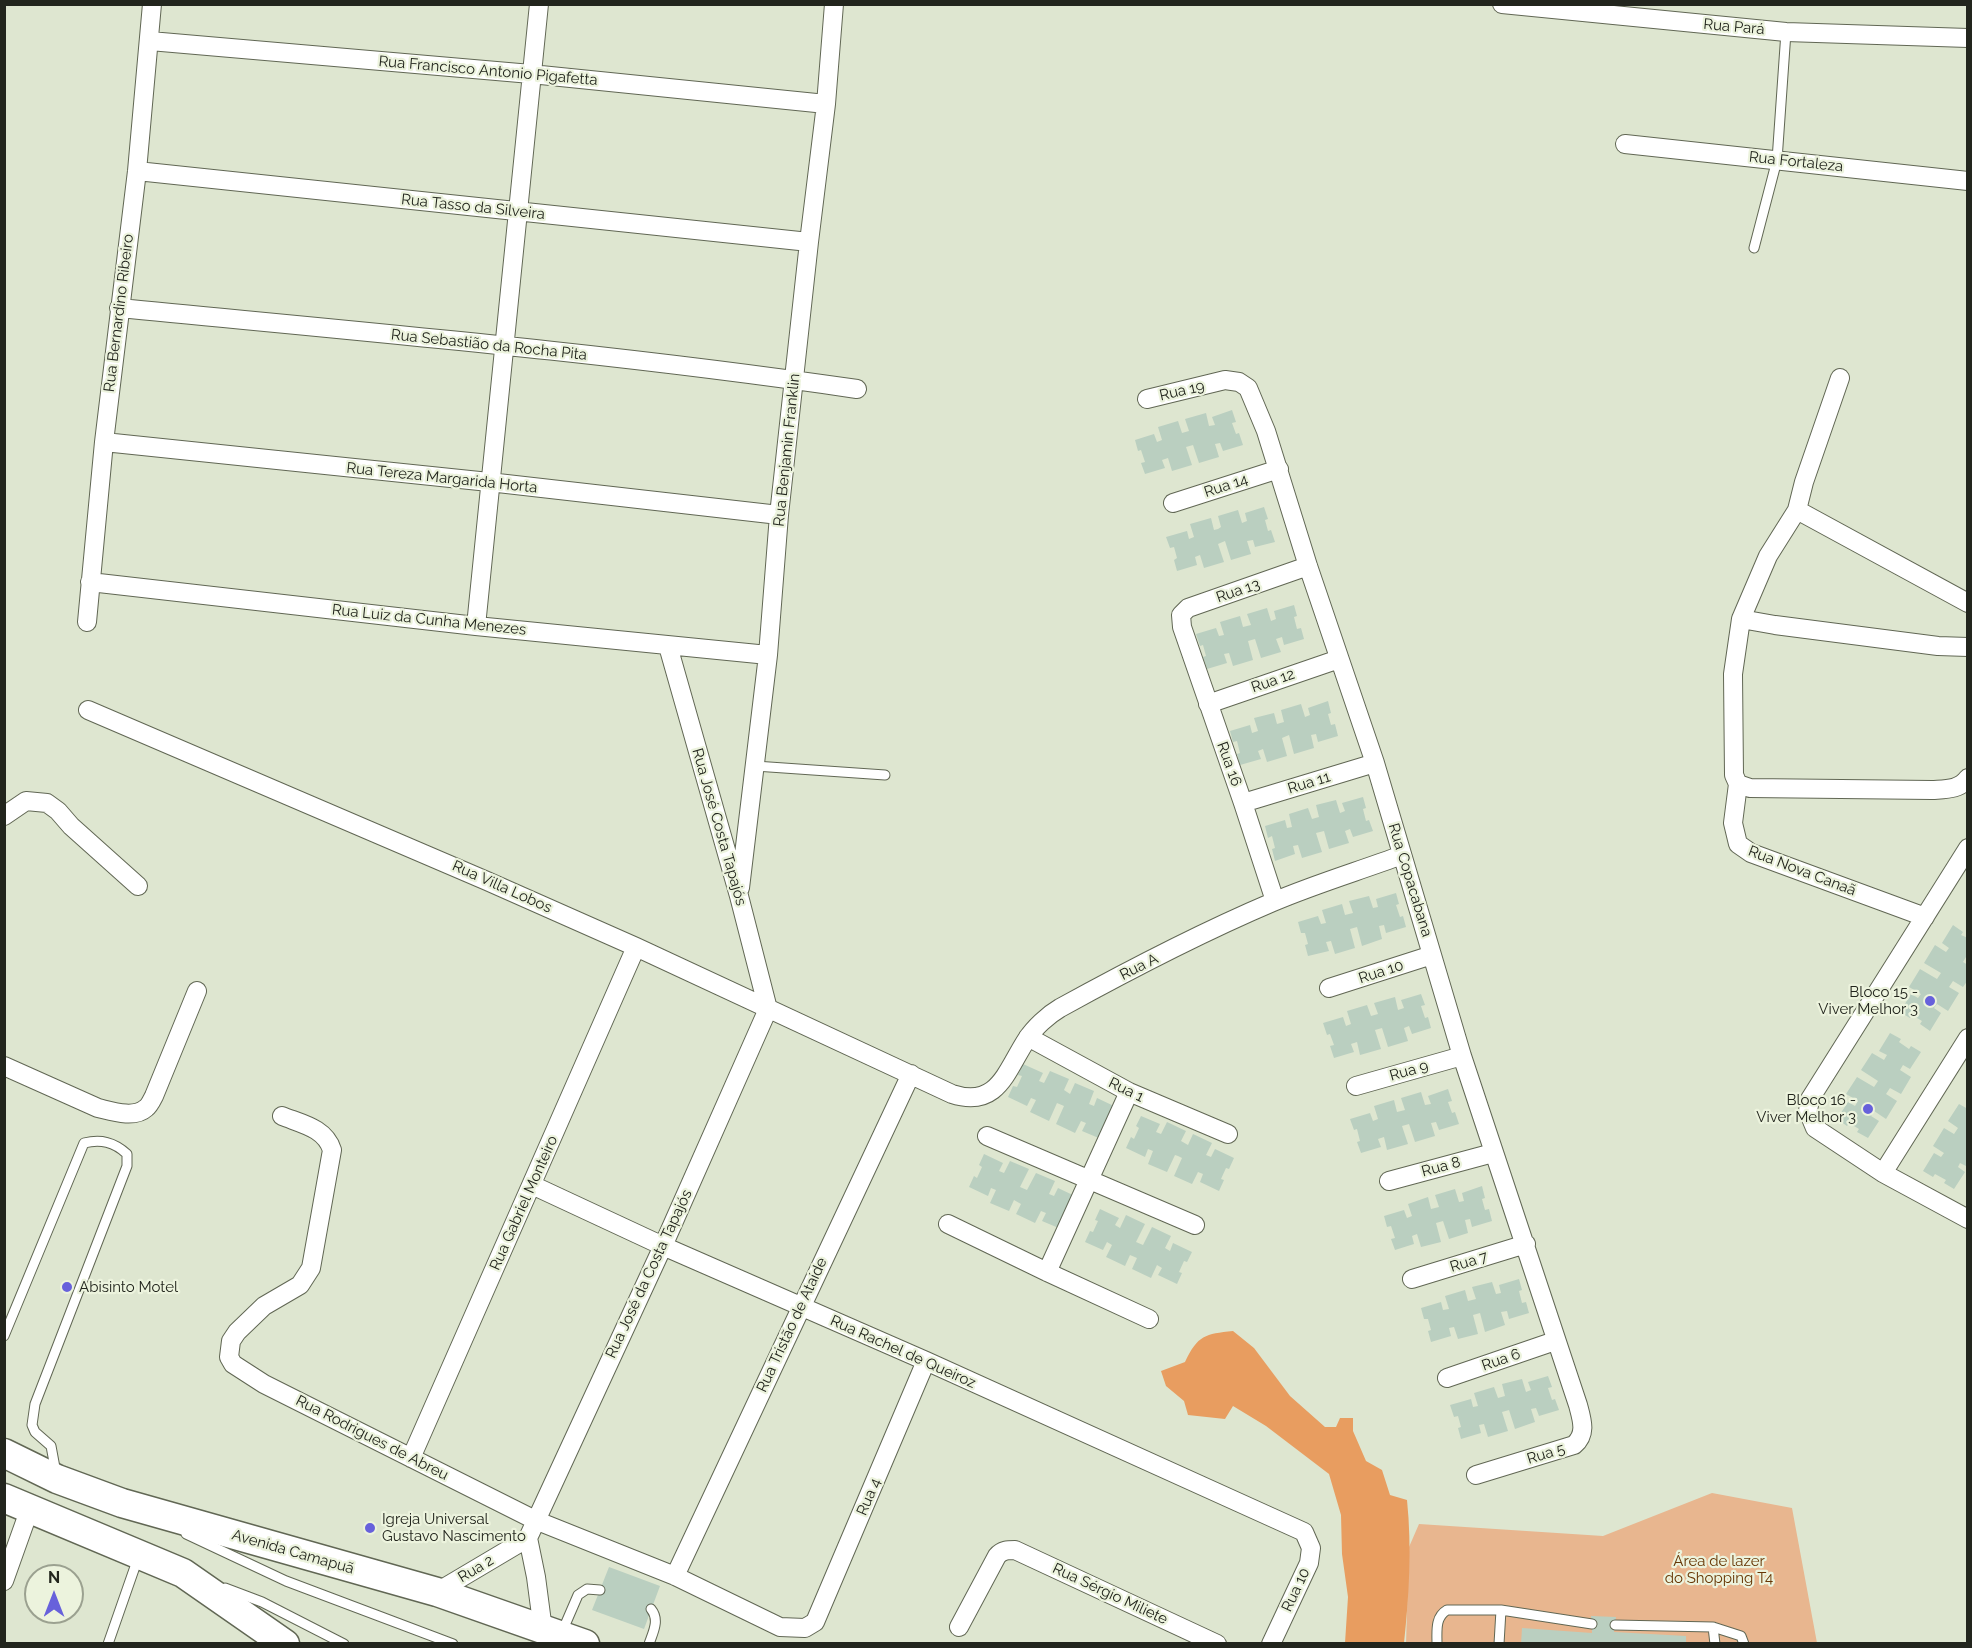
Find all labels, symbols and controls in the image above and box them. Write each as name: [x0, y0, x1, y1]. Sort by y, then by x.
street label: Rua Pará: [1703, 15, 1765, 39]
street label: Rua Francisco Antonio Pigafetta: [378, 52, 598, 90]
street label: Rua Fortaleza: [1748, 148, 1844, 176]
street label: Rua Tasso da Silveira: [400, 191, 546, 223]
street label: Rua Bernardino Ribeiro: [100, 233, 138, 393]
street label: Rua Sebastião da Rocha Pita: [390, 326, 588, 364]
street label: Rua Benjamin Franklin: [770, 373, 804, 527]
street label: Rua 19: [1158, 377, 1206, 405]
street label: Rua Tereza Margarida Horta: [346, 459, 538, 497]
street label: Rua 14: [1202, 470, 1250, 502]
street label: Rua 13: [1214, 575, 1262, 607]
street label: Rua Luiz da Cunha Menezes: [331, 601, 527, 639]
street label: Rua 12: [1249, 665, 1297, 697]
street label: Rua 16: [1213, 739, 1245, 789]
street label: Rua José Costa Tapajós: [688, 746, 750, 908]
street label: Rua 11: [1286, 768, 1332, 798]
street label: Rua Copacabana: [1384, 821, 1436, 939]
street label: Rua Nova Canaã: [1746, 842, 1858, 900]
street label: Rua Villa Lobos: [449, 857, 555, 917]
street label: Rua A: [1117, 950, 1161, 984]
street label: Rua 10: [1356, 956, 1406, 988]
place label: Bloco 15 - Viver Melhor 3: [1818, 983, 1918, 1018]
marker: Bloco 15 - Viver Melhor 3: [1923, 994, 1937, 1008]
street label: Rua 9: [1388, 1057, 1430, 1085]
street label: Rua 1: [1105, 1074, 1147, 1106]
place label: Bloco 16 - Viver Melhor 3: [1756, 1091, 1856, 1126]
marker: Bloco 16 - Viver Melhor 3: [1861, 1102, 1875, 1116]
street label: Rua Gabriel Monteiro: [486, 1133, 562, 1273]
street label: Rua 8: [1420, 1153, 1462, 1181]
street label: Rua José da Costa Tapajós: [602, 1187, 696, 1361]
street label: Rua 7: [1448, 1248, 1490, 1276]
street label: Rua Tristão de Ataíde: [753, 1255, 831, 1395]
place label: Abisinto Motel: [79, 1278, 178, 1296]
marker: Abisinto Motel: [60, 1280, 74, 1294]
street label: Rua Rachel de Queiroz: [827, 1312, 979, 1392]
street label: Rua 6: [1479, 1345, 1523, 1375]
street label: Rua Rodrigues de Abreu: [293, 1392, 451, 1484]
street label: Rua 5: [1525, 1440, 1567, 1468]
street label: Rua 4: [853, 1476, 885, 1518]
place label: Igreja Universal Gustavo Nascimento: [382, 1510, 526, 1545]
marker: Igreja Universal Gustavo Nascimento: [363, 1521, 377, 1535]
street label: Avenida Camapuã: [230, 1526, 356, 1578]
street label: Rua 2: [455, 1551, 497, 1587]
park label: Área de lazer do Shopping T4: [1665, 1552, 1773, 1587]
street label: Rua Sérgio Miliete: [1050, 1559, 1170, 1629]
north arrow: [24, 1564, 84, 1624]
street label: Rua 10: [1278, 1565, 1314, 1615]
text: N: [48, 1568, 60, 1587]

